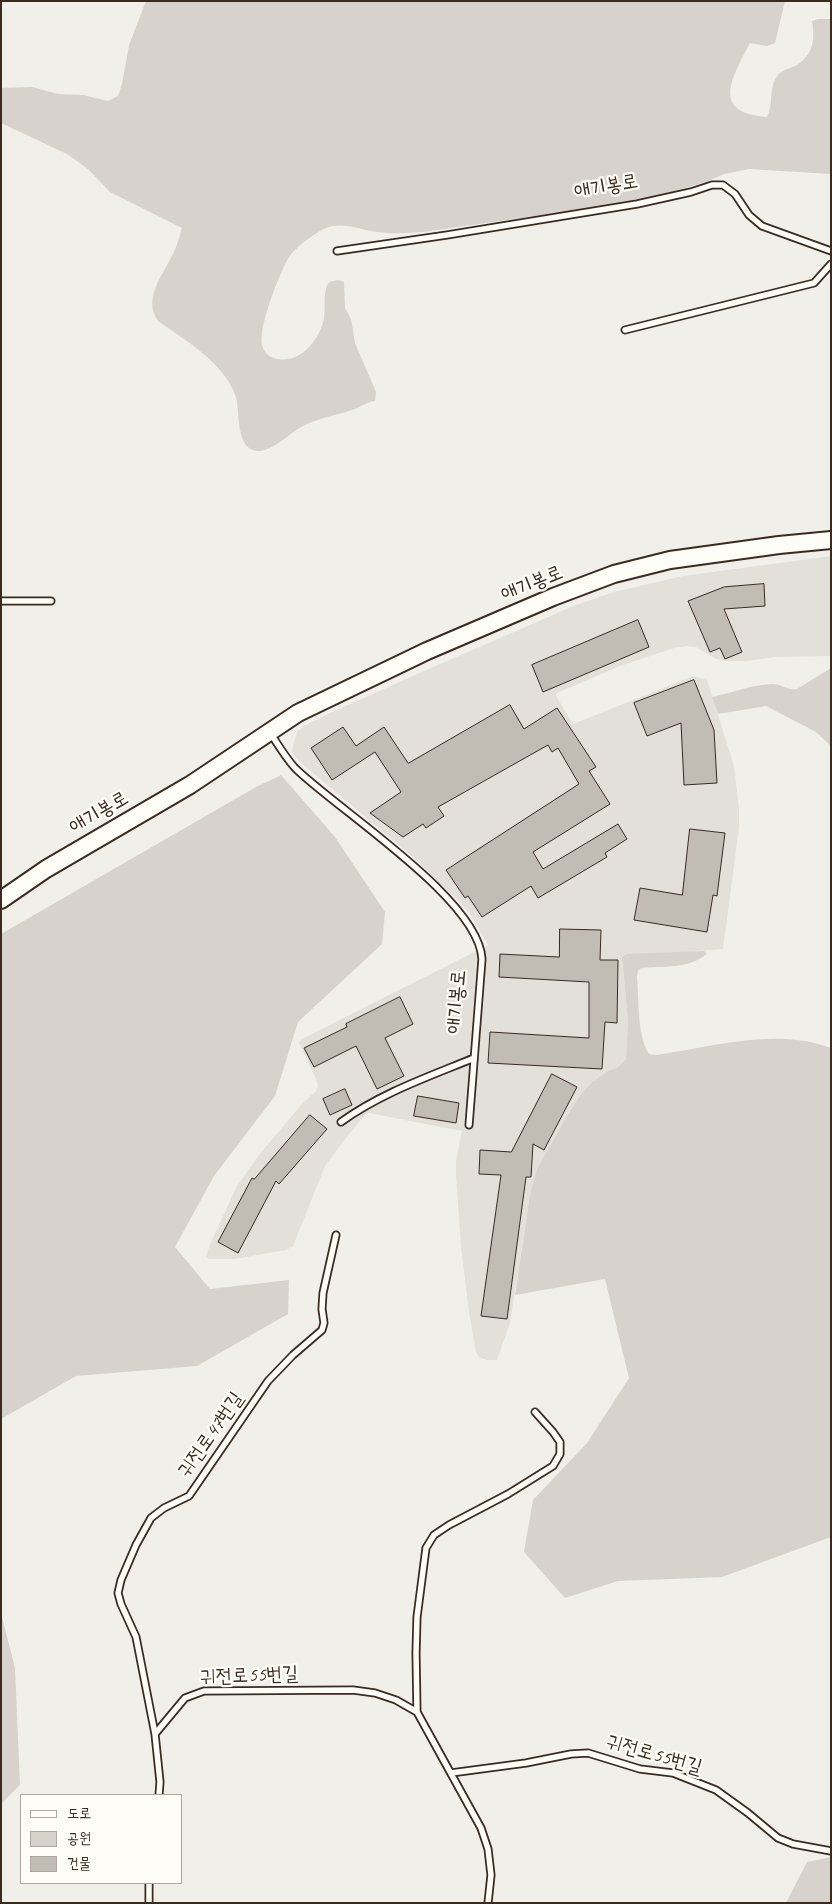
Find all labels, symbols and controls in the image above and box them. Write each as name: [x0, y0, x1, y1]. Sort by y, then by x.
street label: 애기봉로: [572, 170, 640, 204]
street label: 애기봉로: [498, 561, 566, 607]
street label: 애기봉로: [65, 787, 133, 839]
street label: 애기봉로: [442, 969, 472, 1035]
street label: 귀전로47번길: [173, 1388, 249, 1482]
street label: 귀전로55번길: [199, 1662, 299, 1690]
street label: 귀전로55번길: [603, 1730, 705, 1780]
legend: [20, 1794, 182, 1884]
text: 도로: [67, 1804, 91, 1823]
text: 공원: [67, 1829, 91, 1848]
text: 건물: [67, 1854, 91, 1873]

